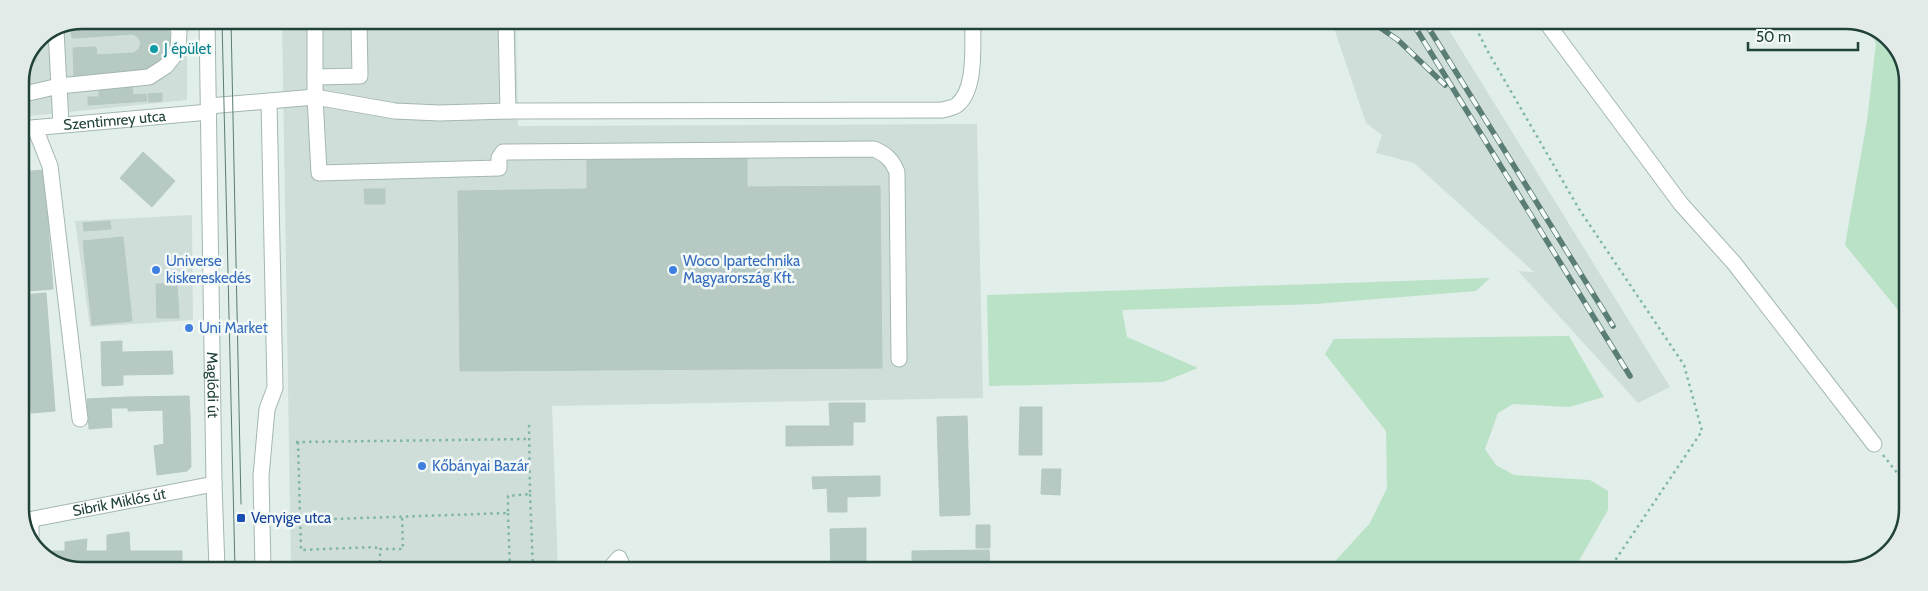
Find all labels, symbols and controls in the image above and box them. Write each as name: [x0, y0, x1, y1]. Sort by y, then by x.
scale bar: [1748, 20, 1858, 52]
text: 50 m: [1756, 28, 1791, 46]
place label: J épület: [163, 40, 211, 58]
marker: J épület: [148, 43, 160, 55]
street label: Szentimrey utca: [63, 107, 167, 134]
place label: Universe kiskereskedés: [166, 252, 251, 287]
place label: Woco Ipartechnika Magyarország Kft.: [683, 252, 801, 287]
marker: Universe kiskereskedés: [150, 264, 162, 276]
marker: Woco Ipartechnika Magyarország Kft.: [667, 264, 679, 276]
place label: Uni Market: [199, 319, 268, 337]
marker: Uni Market: [183, 322, 195, 334]
street label: Maglódi út: [203, 352, 222, 418]
place label: Kőbányai Bazár: [432, 457, 529, 475]
marker: Kőbányai Bazár: [416, 460, 428, 472]
street label: Sibrik Miklós út: [71, 485, 167, 520]
place label: Venyige utca: [251, 509, 332, 527]
marker: Venyige utca: [235, 512, 247, 524]

